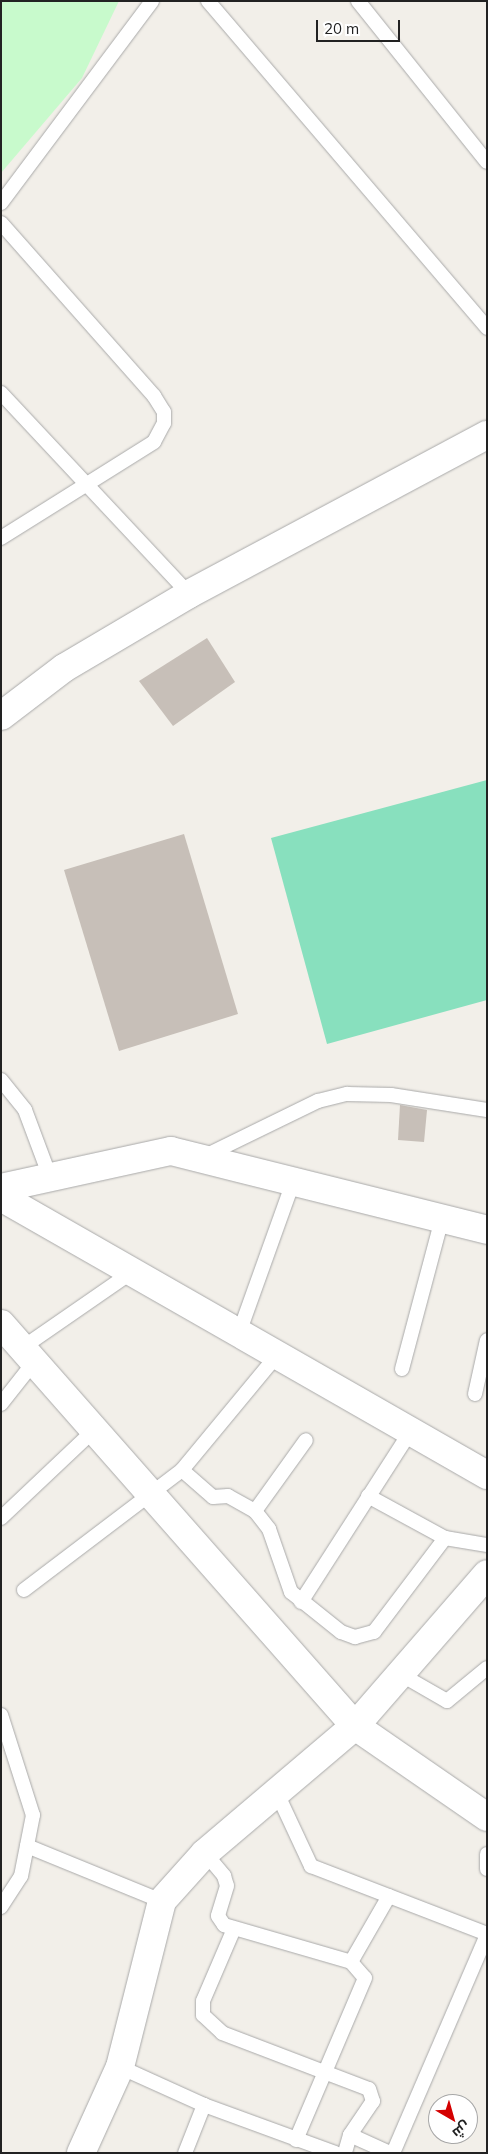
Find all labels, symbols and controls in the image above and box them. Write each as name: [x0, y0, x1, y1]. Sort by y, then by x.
scale bar: [318, 10, 402, 42]
text: 20 m: [324, 19, 359, 38]
north arrow: [428, 2094, 478, 2144]
text: ش: [449, 2117, 474, 2143]

